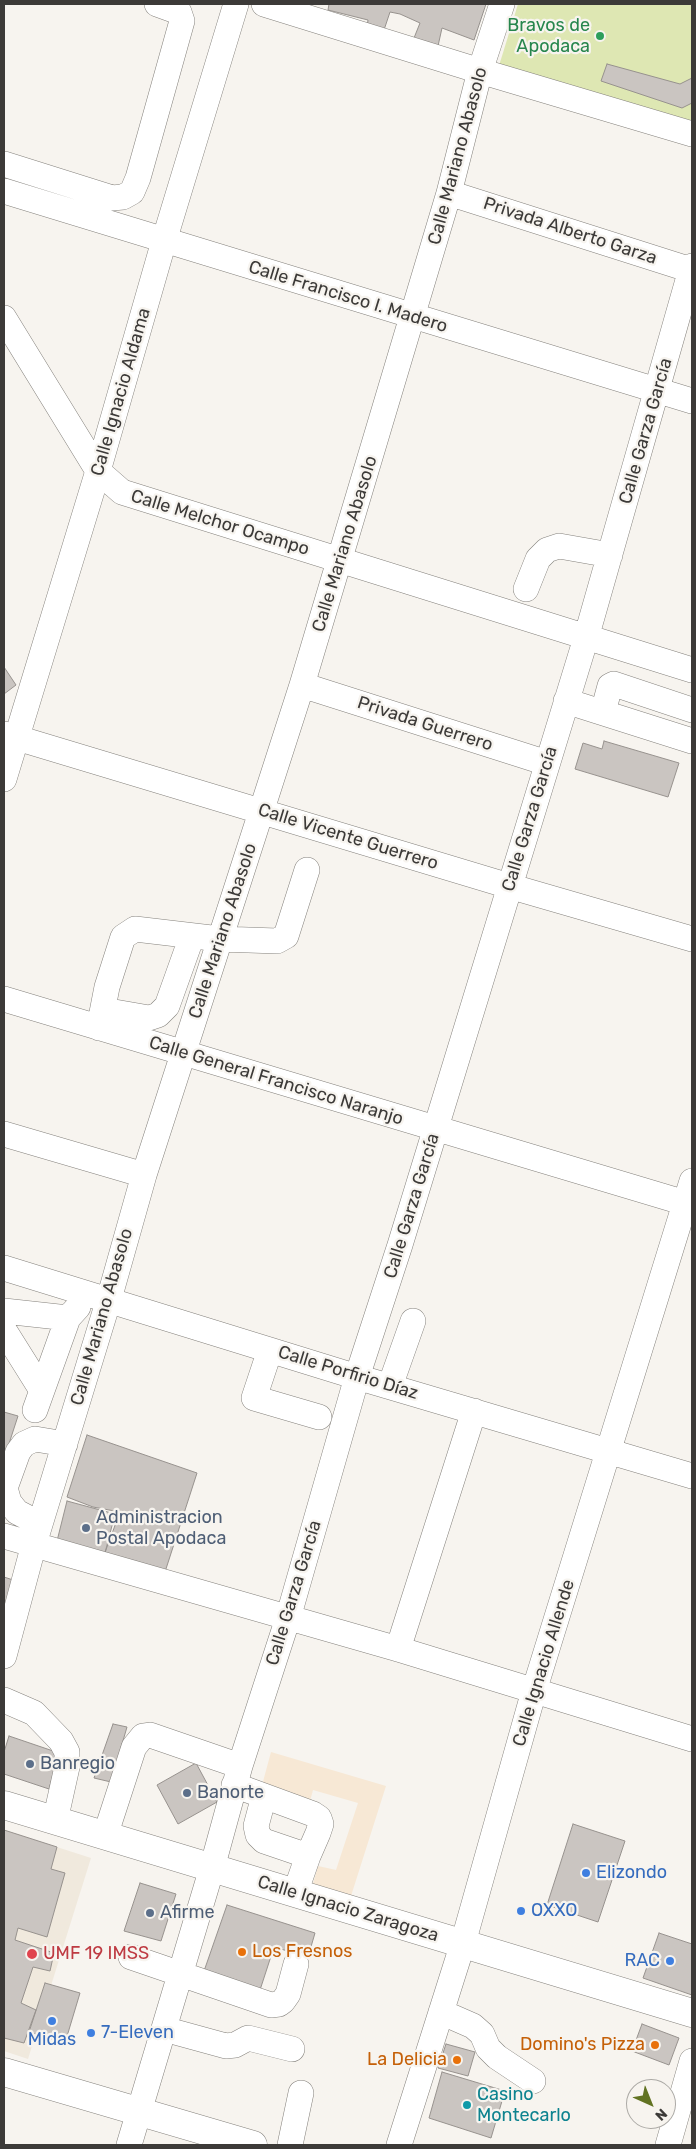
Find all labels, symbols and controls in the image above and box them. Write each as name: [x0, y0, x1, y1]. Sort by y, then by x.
place label: Bravos de Apodaca: [507, 15, 590, 58]
marker: Bravos de Apodaca: [594, 30, 606, 42]
street label: Calle Mariano Abasolo: [424, 65, 492, 247]
street label: Privada Alberto Garza: [480, 193, 660, 269]
street label: Calle Francisco I. Madero: [246, 256, 450, 338]
street label: Calle Ignacio Aldama: [87, 306, 155, 478]
street label: Calle Garza García: [615, 356, 677, 506]
street label: Calle Mariano Abasolo: [308, 453, 382, 635]
street label: Calle Melchor Ocampo: [128, 486, 312, 560]
street label: Privada Guerrero: [355, 692, 495, 756]
street label: Calle Garza García: [498, 744, 562, 894]
street label: Calle Vicente Guerrero: [255, 799, 441, 875]
street label: Calle Mariano Abasolo: [184, 841, 262, 1021]
street label: Calle General Francisco Naranjo: [146, 1032, 406, 1130]
street label: Calle Garza García: [380, 1131, 444, 1281]
street label: Calle Mariano Abasolo: [66, 1226, 138, 1408]
street label: Calle Porfirio Díaz: [275, 1341, 421, 1405]
place label: Administracion Postal Apodaca: [96, 1507, 226, 1550]
street label: Calle Garza García: [262, 1518, 326, 1668]
marker: Administracion Postal Apodaca: [80, 1522, 92, 1534]
street label: Calle Ignacio Allende: [508, 1577, 580, 1749]
place label: Banregio: [40, 1753, 115, 1775]
marker: Banregio: [24, 1758, 36, 1770]
place label: Banorte: [197, 1782, 264, 1804]
marker: Banorte: [181, 1787, 193, 1799]
place label: Elizondo: [596, 1862, 667, 1884]
marker: Elizondo: [580, 1867, 592, 1879]
street label: Calle Ignacio Zaragoza: [255, 1871, 441, 1947]
place label: OXXO: [531, 1900, 577, 1922]
place label: Afirme: [160, 1902, 214, 1924]
marker: OXXO: [515, 1905, 527, 1917]
marker: Afirme: [144, 1907, 156, 1919]
place label: Los Fresnos: [252, 1941, 352, 1963]
place label: UMF 19 IMSS: [43, 1943, 149, 1965]
marker: Los Fresnos: [236, 1946, 248, 1958]
marker: UMF 19 IMSS: [25, 1947, 39, 1961]
place label: RAC: [624, 1950, 660, 1972]
marker: RAC: [664, 1955, 676, 1967]
marker: Midas: [46, 2015, 58, 2027]
place label: 7-Eleven: [101, 2022, 174, 2044]
marker: 7-Eleven: [85, 2027, 97, 2039]
place label: Midas: [28, 2029, 76, 2051]
place label: Domino's Pizza: [520, 2034, 645, 2056]
marker: Domino's Pizza: [649, 2039, 661, 2051]
place label: La Delicia: [367, 2049, 447, 2071]
marker: La Delicia: [451, 2054, 463, 2066]
north arrow: [626, 2079, 676, 2129]
place label: Casino Montecarlo: [477, 2084, 571, 2126]
marker: Casino Montecarlo: [461, 2099, 473, 2111]
text: N: [652, 2105, 671, 2124]

